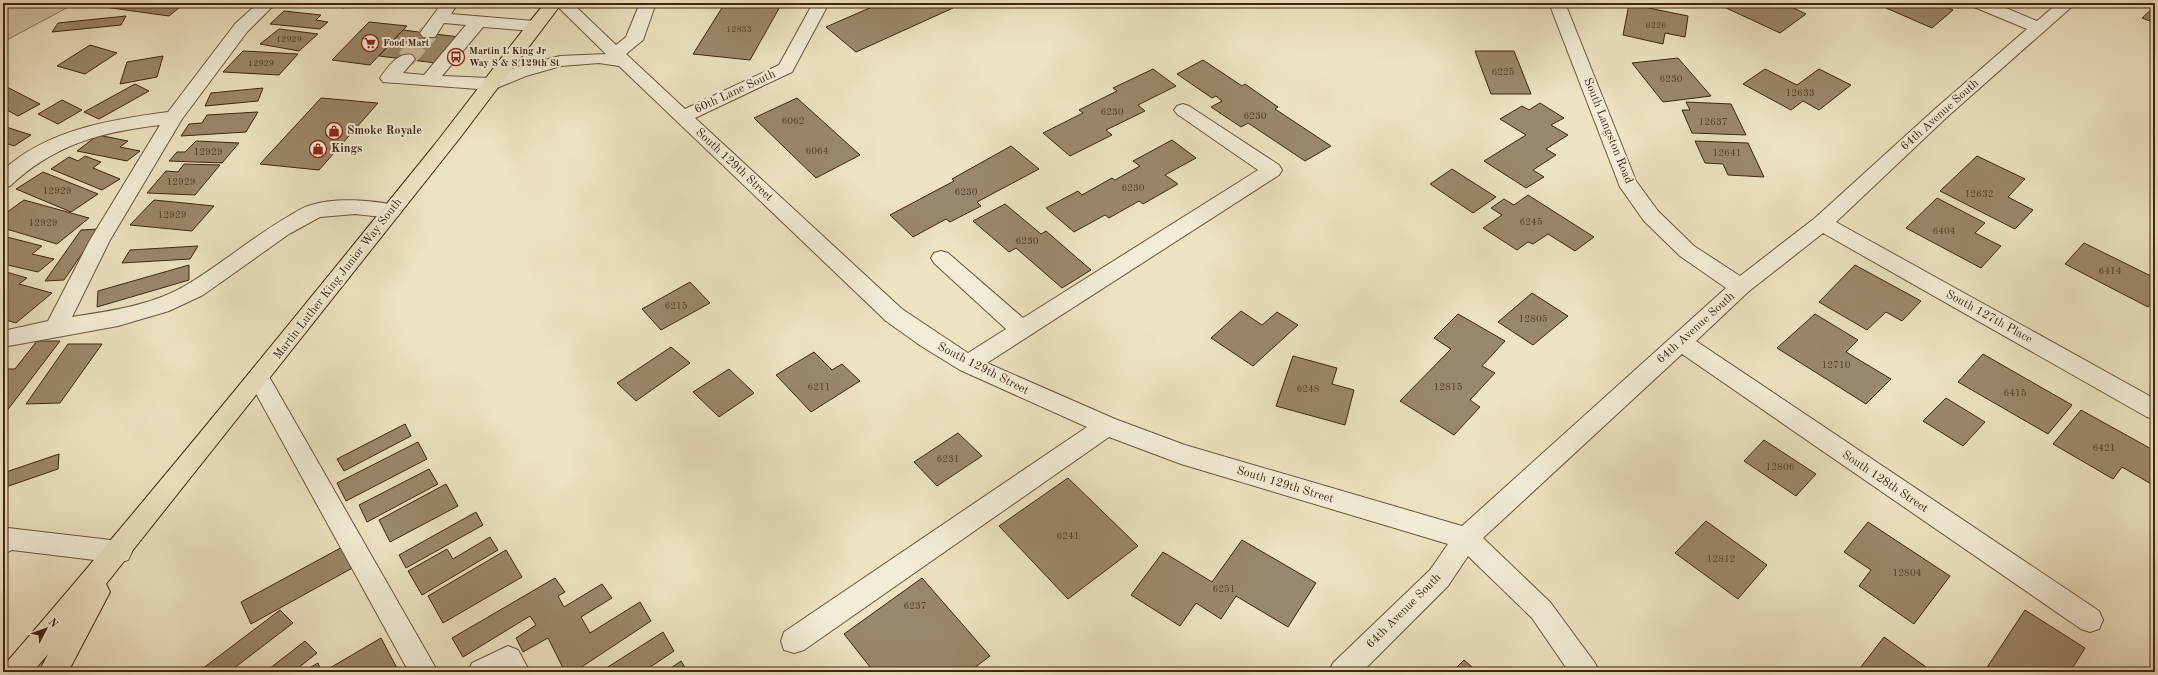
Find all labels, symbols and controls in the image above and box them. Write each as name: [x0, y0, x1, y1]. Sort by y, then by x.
house number: 6226: [1646, 21, 1666, 30]
house number: 12833: [726, 25, 752, 34]
supermarket icon: Food Mart: [360, 33, 380, 53]
house number: 12929: [276, 35, 302, 44]
place label: Food Mart: [383, 38, 430, 48]
place label: Martin L King Jr Way S & S 129th St: [469, 46, 560, 68]
bus stop icon: Martin L King Jr Way S & S 129th St: [446, 47, 466, 67]
house number: 12929: [248, 59, 274, 68]
house number: 6225: [1491, 67, 1515, 77]
street label: 60th Lane South: [693, 68, 778, 116]
house number: 6230: [1659, 74, 1683, 84]
street label: South Langston Road: [1581, 76, 1635, 186]
street label: 64th Avenue South: [1899, 77, 1982, 153]
house number: 12633: [1786, 88, 1815, 98]
house number: 6230: [1100, 107, 1124, 117]
house number: 6230: [1243, 111, 1267, 121]
house number: 6062: [781, 116, 805, 126]
house number: 12637: [1699, 117, 1728, 127]
shop icon: Smoke Royale: [324, 121, 344, 141]
place label: Smoke Royale: [347, 125, 422, 137]
street label: South 129th Street: [693, 126, 775, 204]
shop icon: Kings: [308, 139, 328, 159]
place label: Kings: [331, 143, 362, 155]
house number: 6064: [805, 146, 829, 156]
house number: 12929: [194, 147, 223, 157]
house number: 12641: [1713, 148, 1742, 158]
house number: 12929: [167, 177, 196, 187]
house number: 6230: [1121, 183, 1145, 193]
house number: 12929: [43, 186, 72, 196]
house number: 6230: [954, 187, 978, 197]
house number: 12632: [1965, 189, 1994, 199]
street label: Martin Luther King Junior Way South: [272, 196, 405, 362]
house number: 12929: [158, 210, 187, 220]
house number: 6245: [1519, 217, 1543, 227]
house number: 12929: [29, 218, 58, 228]
house number: 6404: [1932, 226, 1956, 236]
house number: 6230: [1015, 236, 1039, 246]
house number: 6414: [2098, 266, 2122, 276]
street label: South 127th Place: [1944, 288, 2035, 346]
street label: 64th Avenue South: [1655, 290, 1738, 366]
house number: 6215: [664, 301, 688, 311]
house number: 12805: [1519, 314, 1548, 324]
street label: South 129th Street: [935, 341, 1031, 397]
house number: 12710: [1822, 360, 1851, 370]
house number: 6211: [807, 382, 831, 392]
house number: 12815: [1434, 382, 1463, 392]
house number: 6248: [1296, 384, 1320, 394]
house number: 6415: [2003, 388, 2027, 398]
house number: 6421: [2092, 443, 2116, 453]
street label: South 128th Street: [1840, 449, 1930, 515]
house number: 6231: [936, 454, 960, 464]
house number: 12806: [1766, 462, 1795, 472]
street label: South 129th Street: [1235, 465, 1335, 505]
house number: 6241: [1056, 531, 1080, 541]
house number: 12812: [1707, 554, 1736, 564]
house number: 12804: [1893, 568, 1922, 578]
street label: 64th Avenue South: [1364, 571, 1444, 651]
house number: 6251: [1212, 584, 1236, 594]
house number: 6237: [903, 601, 927, 611]
north arrow: [26, 609, 66, 649]
text: N: [46, 617, 60, 631]

